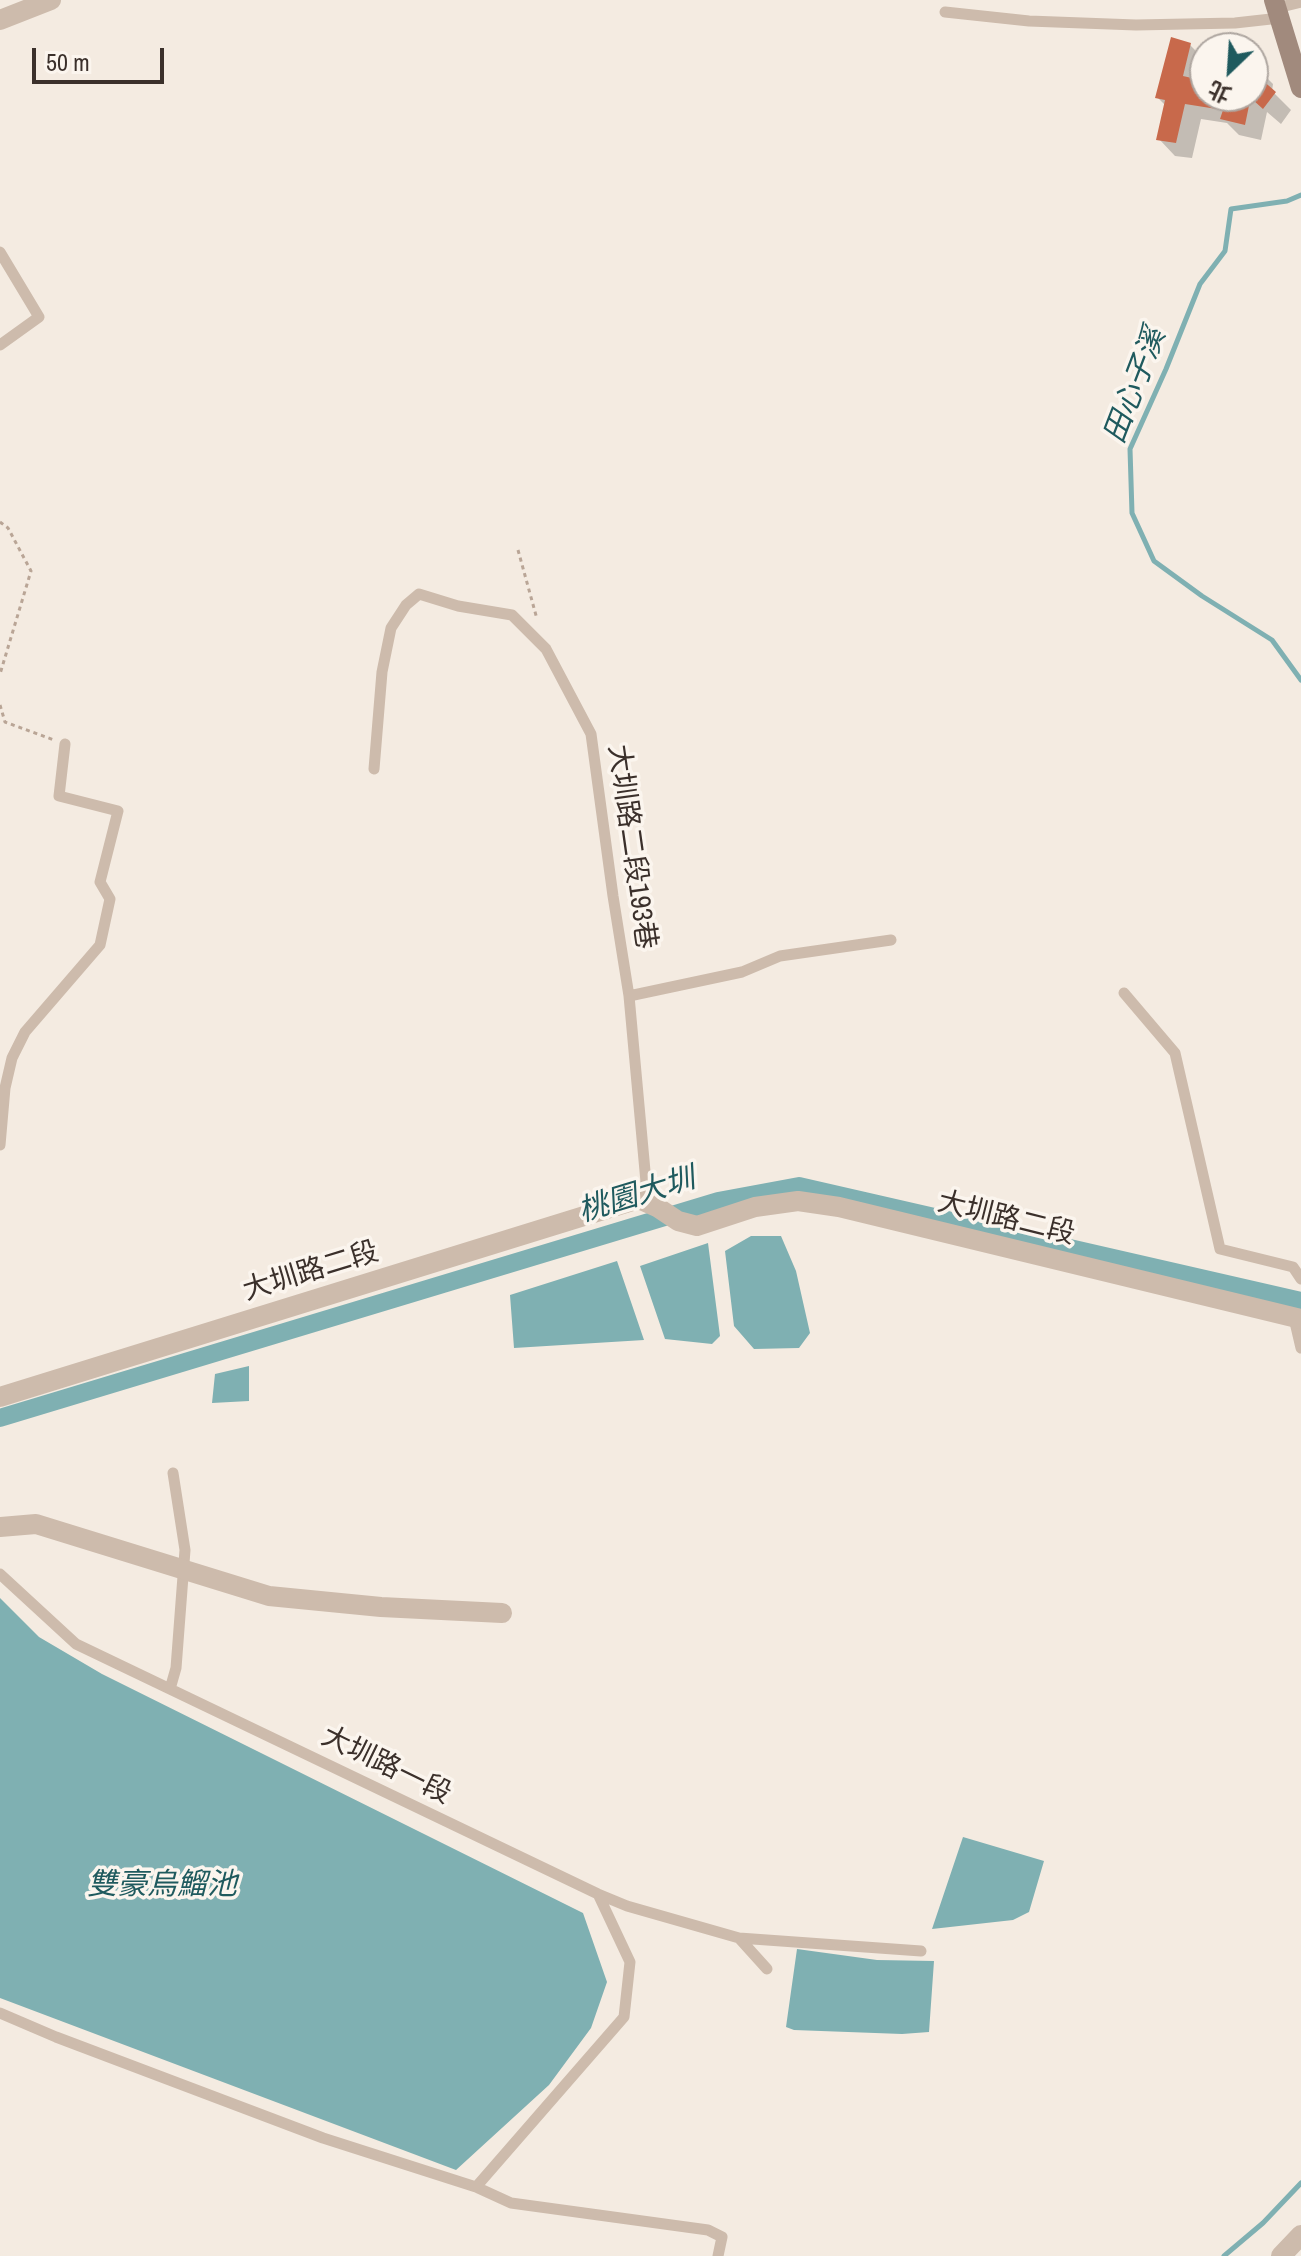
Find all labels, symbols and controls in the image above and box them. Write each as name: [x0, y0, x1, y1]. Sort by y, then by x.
scale bar: [36, 32, 168, 82]
north arrow: [1189, 32, 1269, 112]
text: 50 m: [46, 46, 90, 78]
text: 北: [1203, 74, 1236, 110]
water label: 田心子溪: [1098, 324, 1174, 448]
street label: 大圳路二段193巷: [600, 743, 662, 951]
water label: 桃園大圳: [574, 1161, 700, 1231]
street label: 大圳路二段: [934, 1186, 1078, 1252]
street label: 大圳路二段: [239, 1235, 383, 1309]
street label: 大圳路一段: [316, 1720, 456, 1812]
water label: 雙豪烏鰡池: [87, 1868, 237, 1904]

